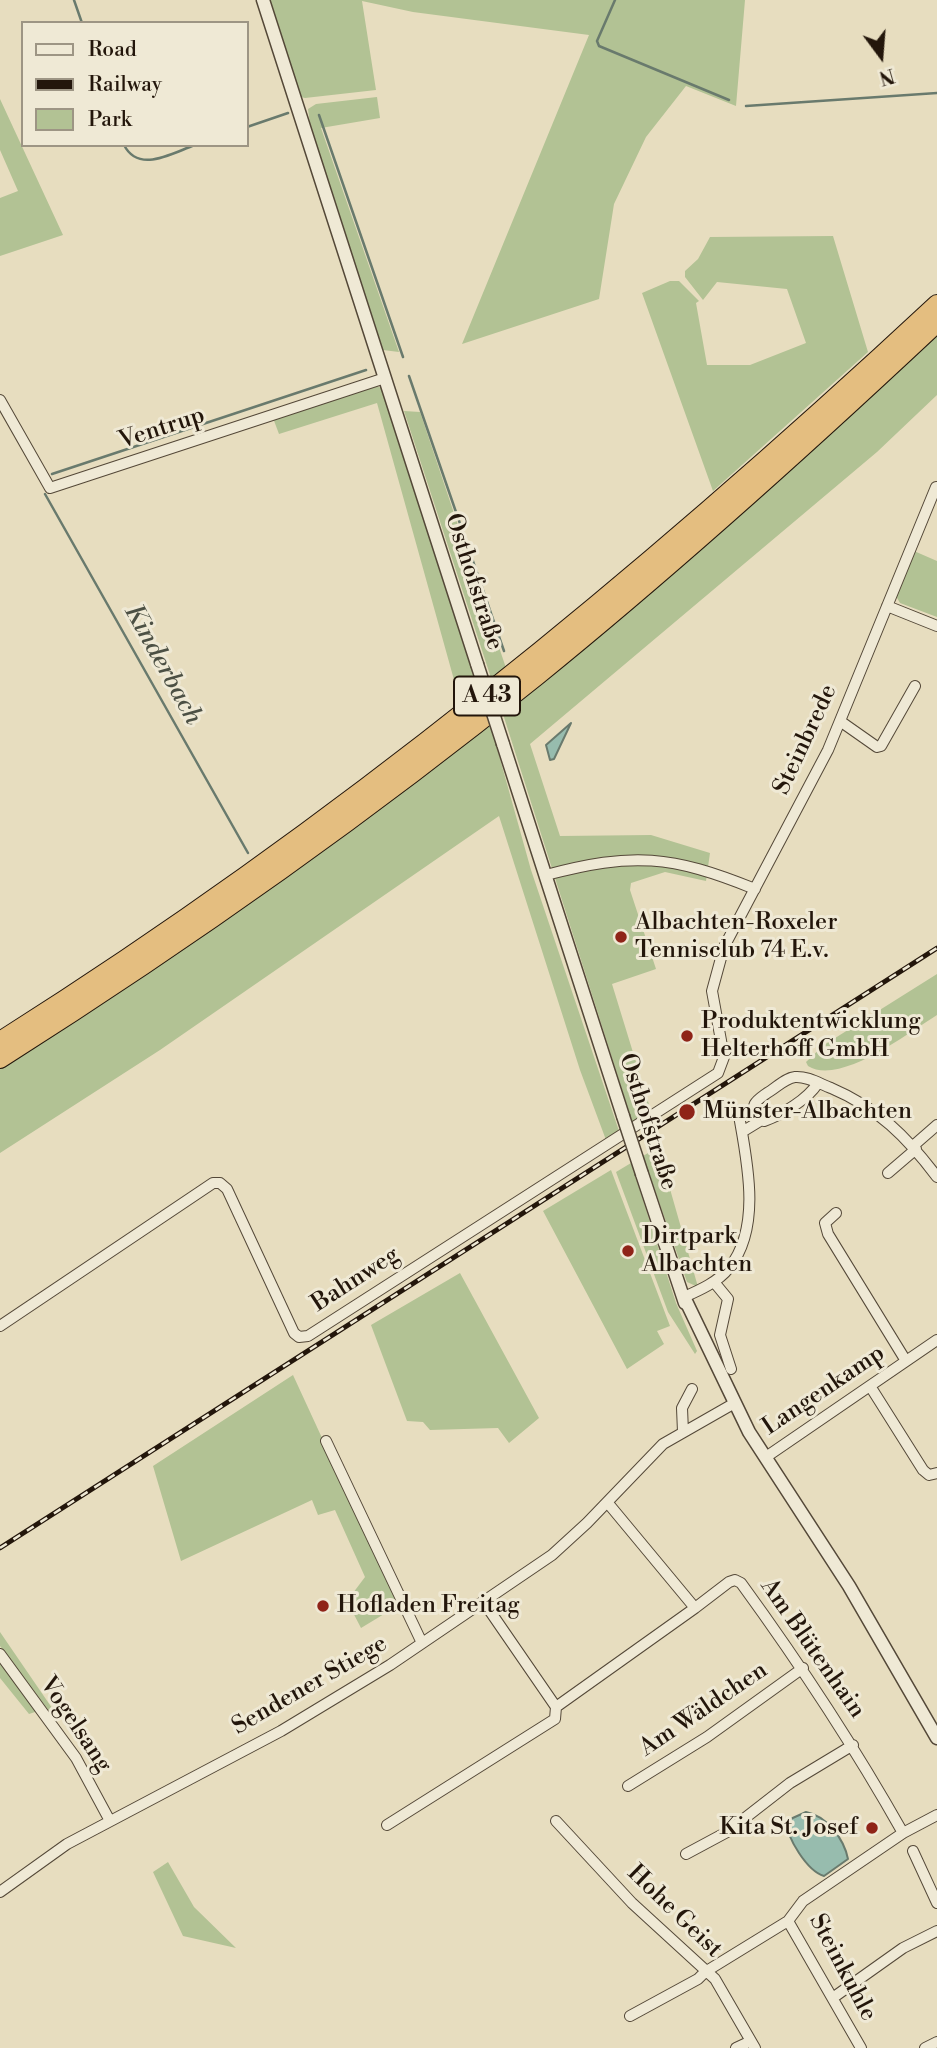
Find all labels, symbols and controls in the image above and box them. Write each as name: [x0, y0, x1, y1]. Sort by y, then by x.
legend: [21, 21, 248, 147]
north arrow: [846, 21, 916, 91]
text: Road: [88, 37, 137, 63]
text: N: [876, 63, 897, 90]
text: Railway: [88, 72, 162, 98]
text: Park: [88, 107, 132, 133]
street label: Ventrup: [115, 402, 209, 456]
street label: Osthofstraße: [437, 510, 509, 654]
water label: Kinderbach: [116, 599, 208, 731]
road number: A 43: [454, 676, 520, 716]
street label: Steinbrede: [768, 680, 844, 800]
place label: Albachten-Roxeler Tennisclub 74 E.v.: [635, 909, 838, 965]
marker: Albachten-Roxeler Tennisclub 74 E.v.: [613, 929, 629, 945]
place label: Produktentwicklung Helterhoff GmbH: [701, 1008, 921, 1064]
marker: Produktentwicklung Helterhoff GmbH: [679, 1028, 695, 1044]
street label: Osthofstraße: [611, 1050, 683, 1194]
place label: Münster-Albachten: [703, 1098, 912, 1126]
marker: Münster-Albachten: [677, 1102, 697, 1122]
place label: Dirtpark Albachten: [642, 1223, 752, 1279]
street label: Bahnweg: [307, 1241, 405, 1319]
marker: Dirtpark Albachten: [620, 1243, 636, 1259]
street label: Langenkamp: [757, 1340, 891, 1442]
street label: Am Blütenhain: [753, 1574, 871, 1724]
place label: Hofladen Freitag: [337, 1592, 520, 1620]
marker: Hofladen Freitag: [315, 1598, 331, 1614]
street label: Sendener Stiege: [227, 1630, 393, 1742]
street label: Am Wäldchen: [635, 1657, 773, 1763]
street label: Vogelsang: [33, 1672, 117, 1778]
place label: Kita St. Josef: [719, 1814, 858, 1842]
marker: Kita St. Josef: [864, 1820, 880, 1836]
street label: Hohe Geist: [620, 1860, 728, 1964]
street label: Steinkuhle: [802, 1910, 882, 2026]

